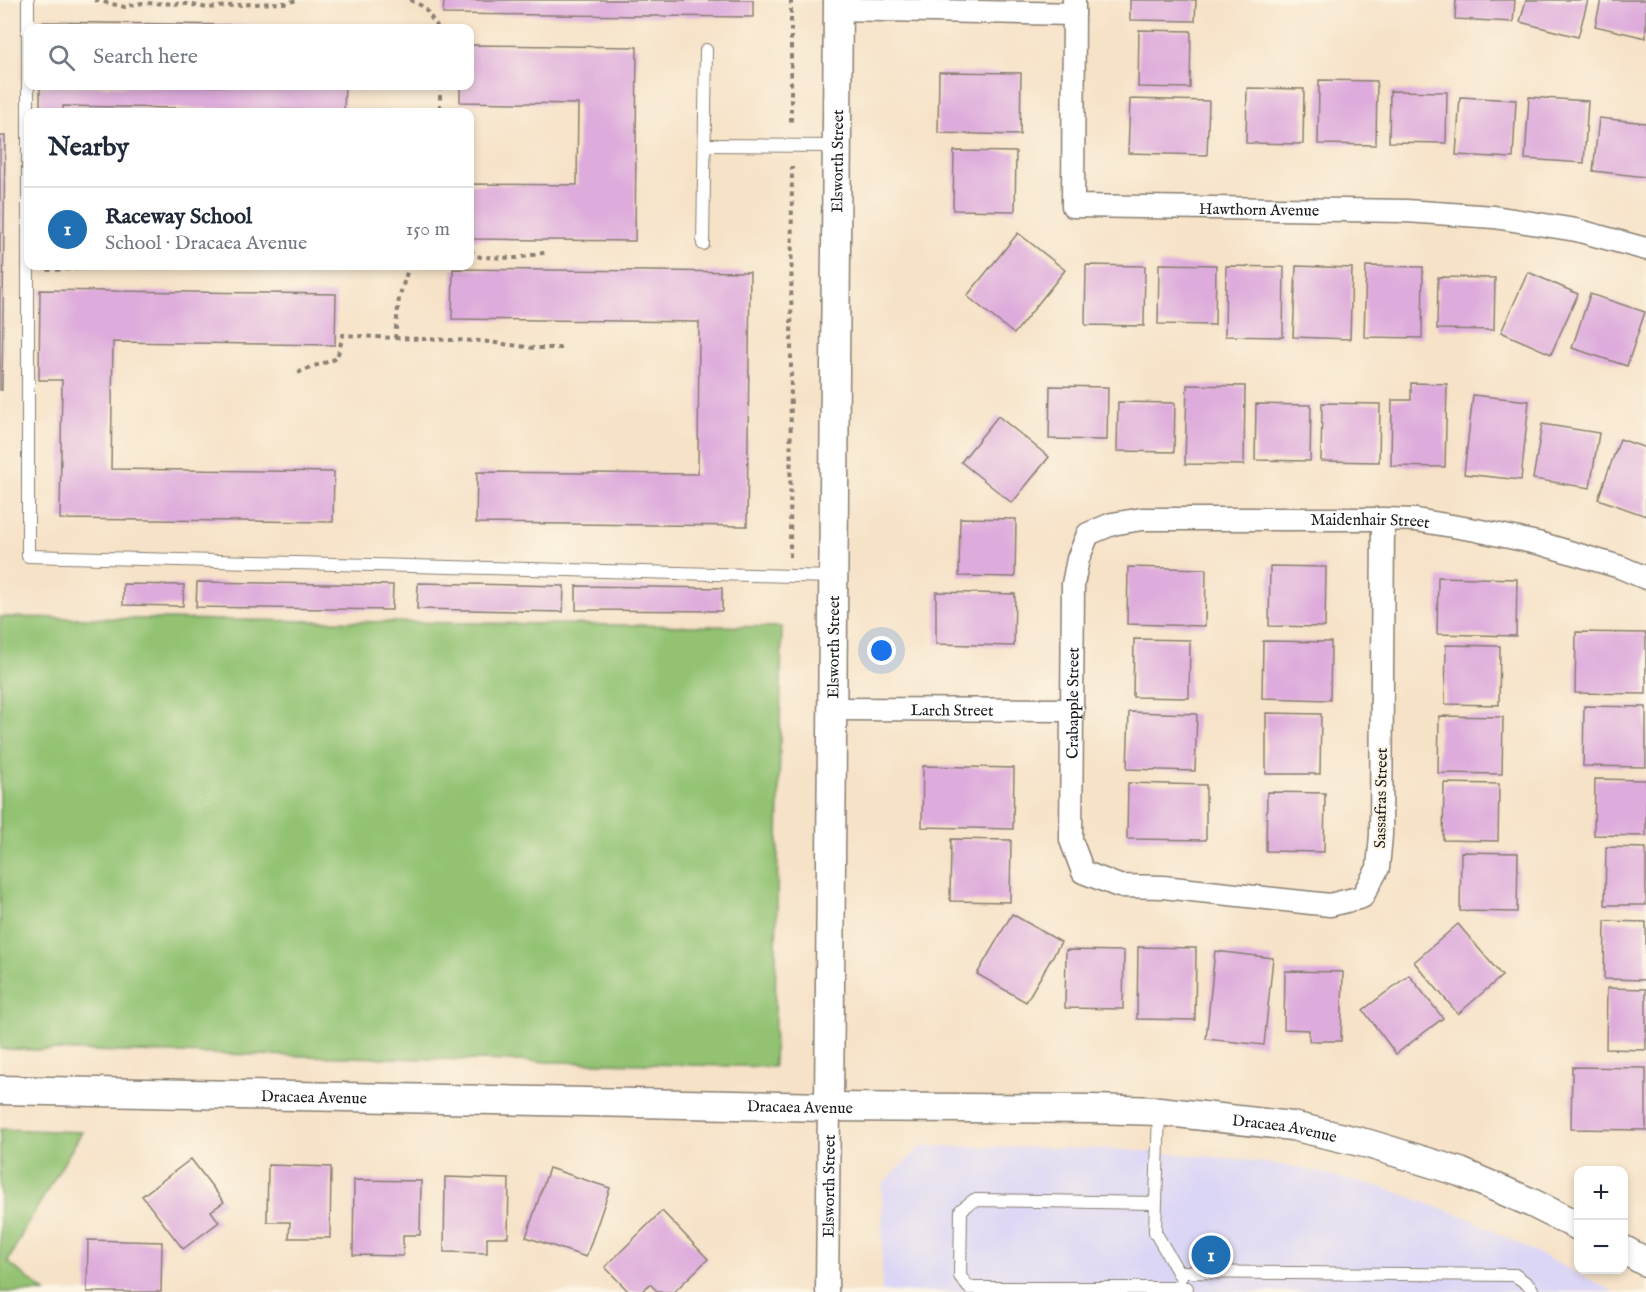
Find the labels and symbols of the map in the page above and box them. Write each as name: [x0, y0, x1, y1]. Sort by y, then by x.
street label: Elsworth Street: [828, 109, 849, 213]
street label: Hawthorn Avenue: [1199, 200, 1319, 222]
street label: Maidenhair Street: [1310, 511, 1431, 534]
street label: Elsworth Street: [824, 595, 845, 699]
your location: [867, 636, 896, 665]
street label: Crabapple Street: [1064, 647, 1085, 759]
street label: Larch Street: [911, 701, 994, 722]
street label: Sassafras Street: [1371, 747, 1393, 849]
street label: Dracaea Avenue: [261, 1087, 367, 1110]
street label: Dracaea Avenue: [747, 1097, 853, 1119]
street label: Dracaea Avenue: [1231, 1111, 1339, 1148]
street label: Elsworth Street: [820, 1134, 841, 1238]
pin: 1: [1192, 1232, 1230, 1278]

